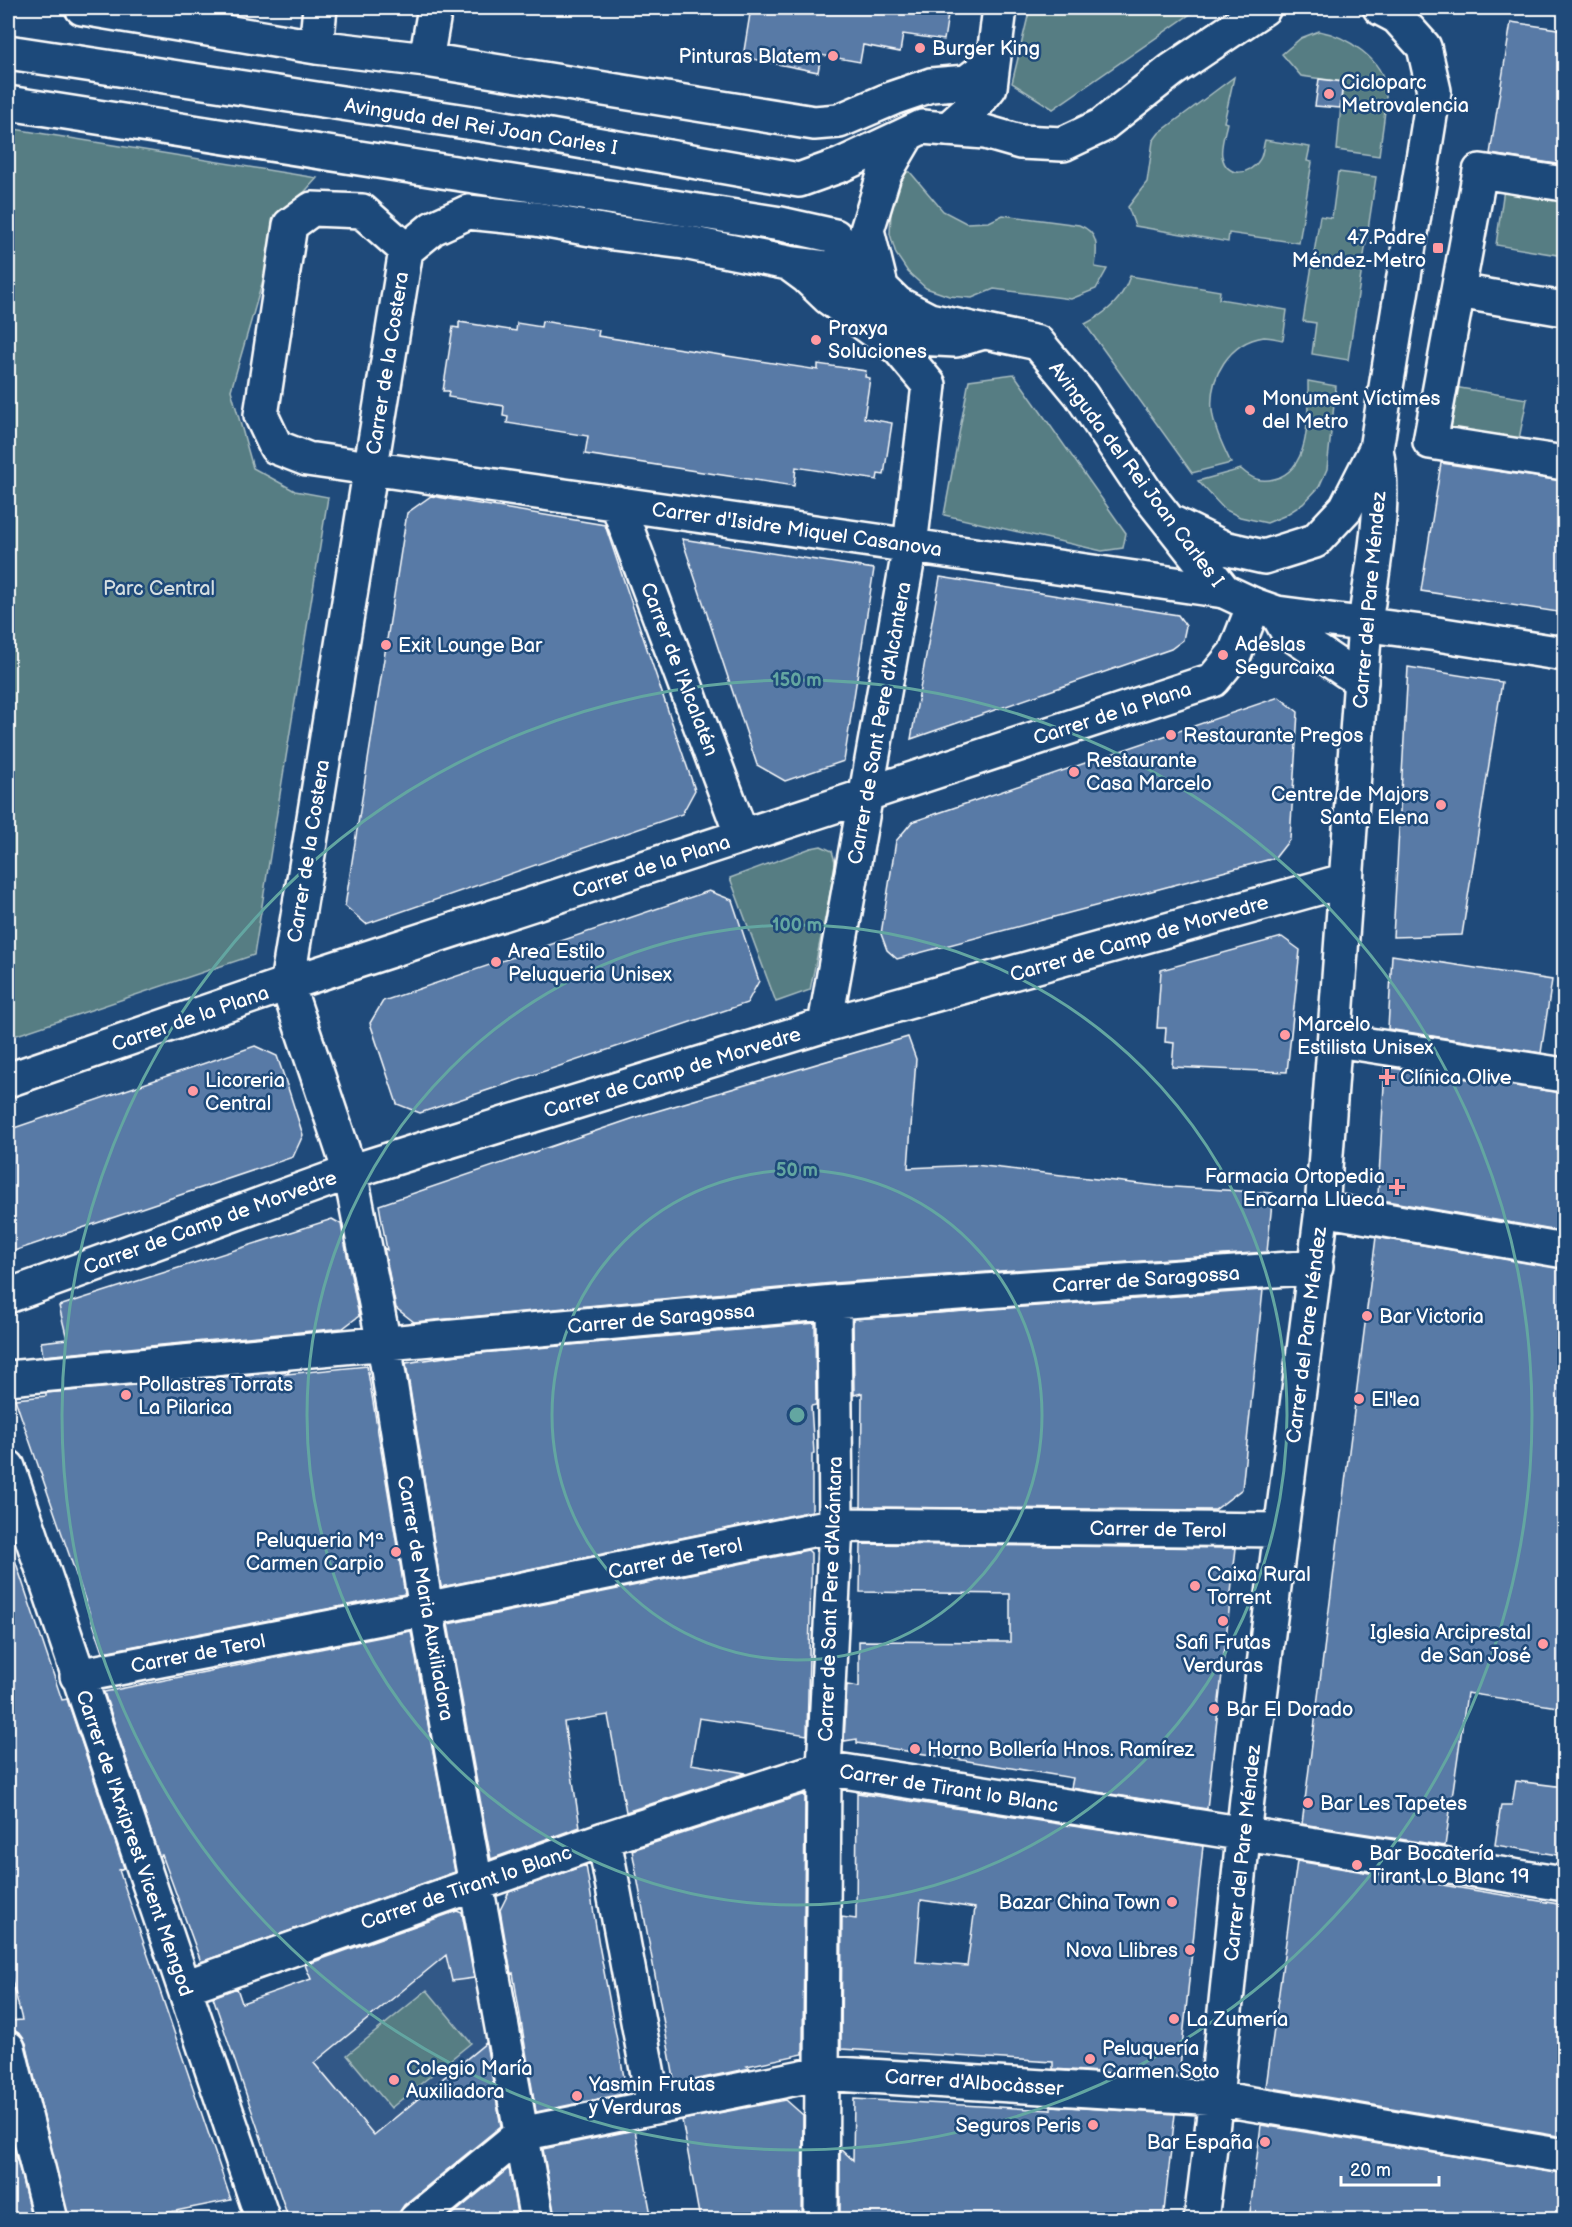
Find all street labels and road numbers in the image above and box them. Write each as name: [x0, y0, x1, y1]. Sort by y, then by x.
street label: Avinguda del Rei Joan Carles I: [343, 94, 619, 160]
street label: Carrer de la Costera: [362, 270, 414, 456]
street label: Avinguda del Rei Joan Carles I: [1043, 357, 1229, 592]
street label: Carrer del Pare Méndez: [1349, 490, 1391, 710]
street label: Carrer d'Isidre Miquel Casanova: [650, 498, 943, 562]
street label: Carrer de l'Alcalatén: [635, 579, 723, 759]
street label: Carrer de Sant Pere d'Alcàntera: [843, 580, 917, 866]
street label: Carrer de la Plana: [1030, 677, 1194, 751]
street label: Carrer de la Costera: [283, 758, 335, 944]
street label: Carrer de la Plana: [569, 830, 733, 904]
street label: Carrer de Camp de Morvedre: [1007, 890, 1271, 987]
street label: Carrer de la Plana: [109, 981, 272, 1057]
street label: Carrer de Camp de Morvedre: [541, 1022, 804, 1124]
street label: Carrer de Camp de Morvedre: [80, 1166, 340, 1280]
street label: Carrer del Pare Méndez: [1282, 1225, 1332, 1445]
street label: Carrer de Saragossa: [1051, 1261, 1241, 1299]
street label: Carrer de Saragossa: [566, 1299, 756, 1339]
street label: Carrer de Sant Pere d'Alcántara: [814, 1456, 848, 1742]
street label: Carrer de Maria Auxiliadora: [392, 1474, 458, 1723]
street label: Carrer de Terol: [1089, 1517, 1226, 1543]
street label: Carrer de Terol: [606, 1533, 745, 1585]
street label: Carrer de Terol: [129, 1629, 268, 1679]
street label: Carrer de l'Arxiprest Vicent Mengod: [70, 1687, 198, 2000]
street label: Carrer del Pare Méndez: [1220, 1743, 1266, 1963]
street label: Carrer de Tirant lo Blanc: [838, 1760, 1060, 1818]
street label: Carrer de Tirant lo Blanc: [358, 1841, 575, 1935]
street label: Carrer d'Albocàsser: [884, 2065, 1065, 2101]

